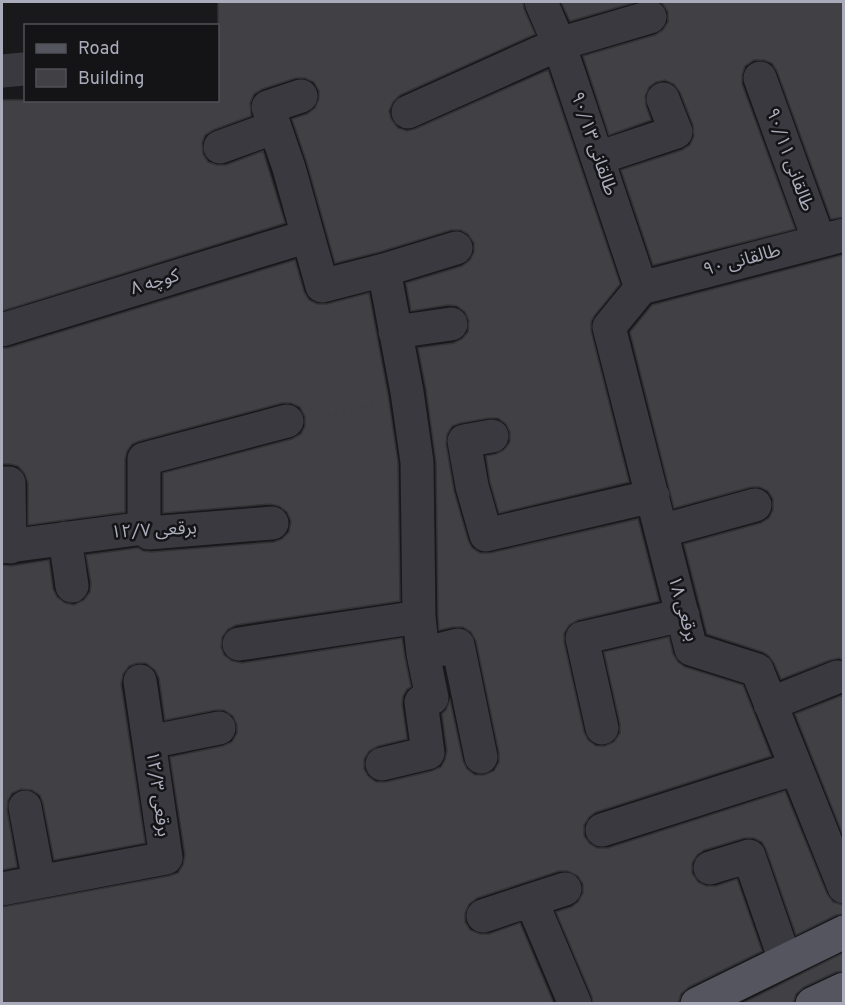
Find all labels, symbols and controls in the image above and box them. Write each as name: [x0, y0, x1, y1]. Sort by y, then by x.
legend: [24, 24, 219, 102]
text: Road: [78, 38, 120, 61]
text: Building: [78, 68, 144, 91]
street label: طالقانی ۹۰/۱۳: [564, 89, 622, 199]
street label: طالقانی ۹۰/۱۱: [760, 105, 818, 215]
street label: طالقانی ۹۰: [701, 240, 783, 282]
street label: کوچه ۸: [128, 265, 183, 301]
street label: برقعی ۱۲/۷: [110, 517, 198, 545]
street label: برقعی ۱۸: [662, 574, 702, 644]
street label: برقعی ۱۲/۳: [140, 750, 174, 838]

